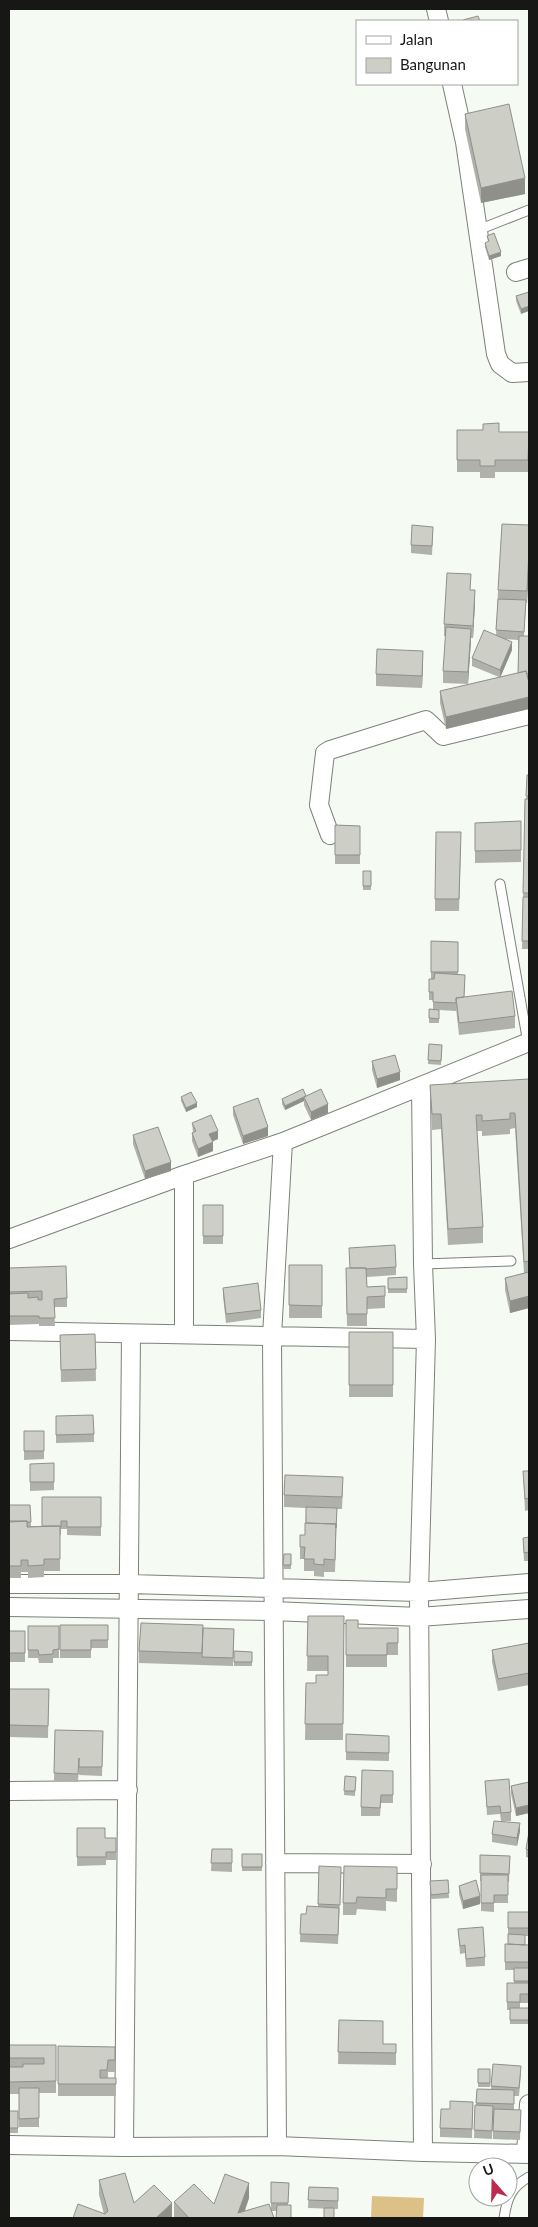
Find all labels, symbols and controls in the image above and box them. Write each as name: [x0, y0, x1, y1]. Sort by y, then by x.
legend: [356, 20, 518, 85]
text: Jalan: [400, 30, 433, 48]
text: Bangunan: [400, 55, 466, 73]
north arrow: [468, 2157, 518, 2207]
text: U: [481, 2160, 496, 2179]

